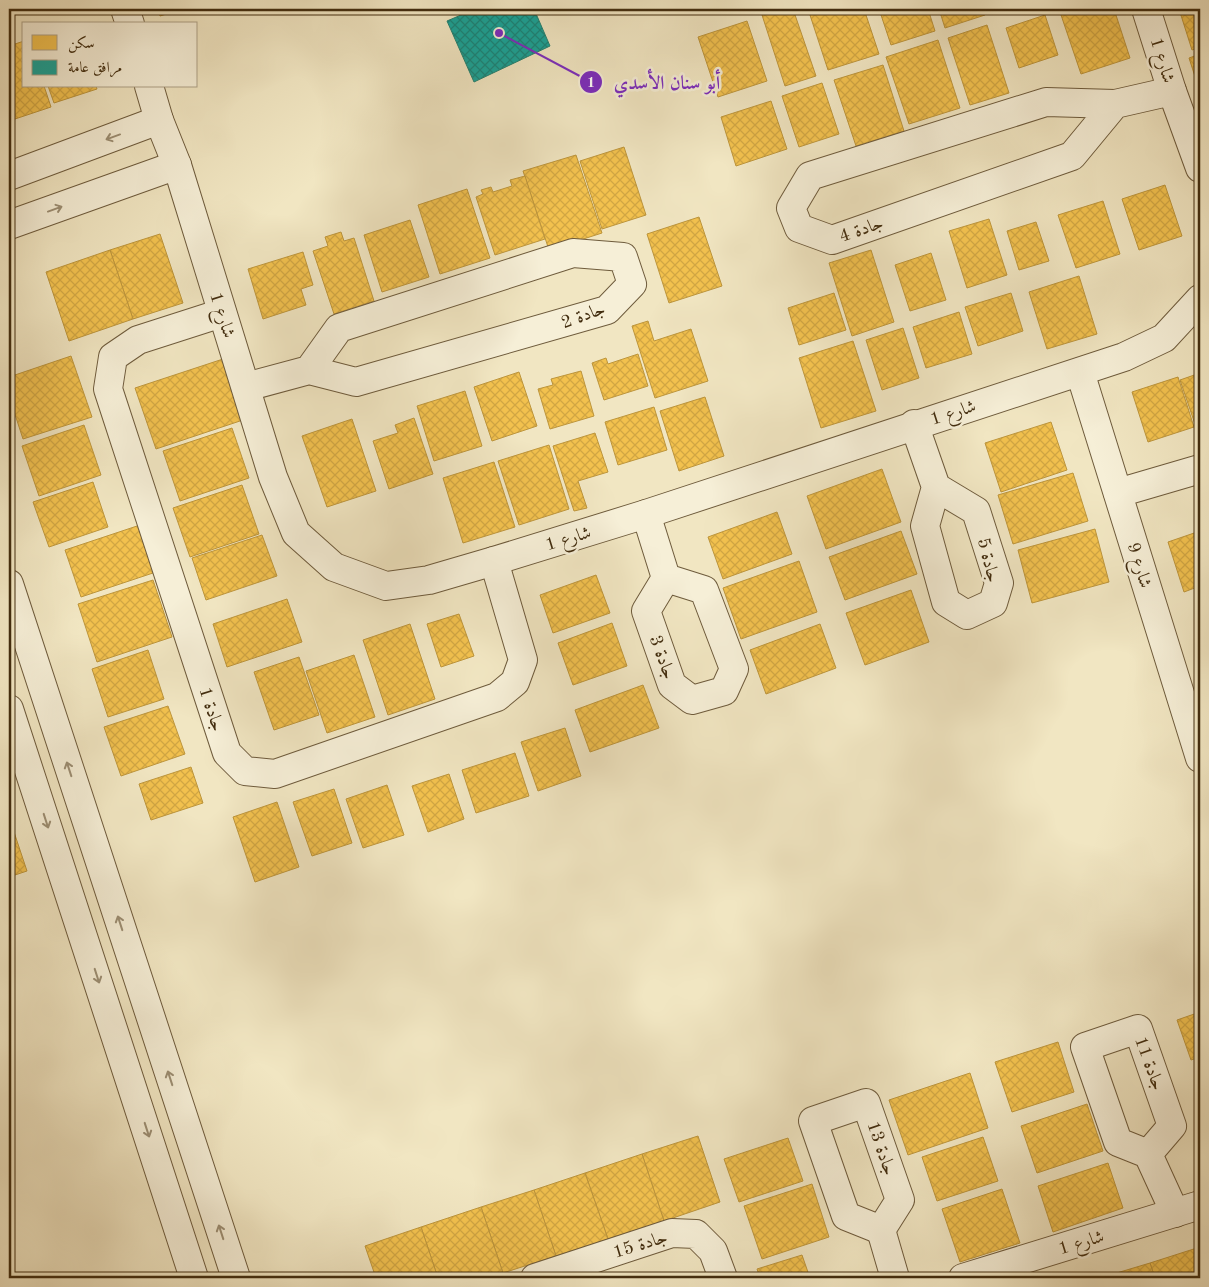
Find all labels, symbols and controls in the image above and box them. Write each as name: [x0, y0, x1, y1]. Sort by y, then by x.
legend: [22, 22, 198, 88]
text: سكن: [68, 35, 95, 53]
street label: شارع 1: [1142, 35, 1177, 87]
text: مرافق عامة: [68, 61, 122, 78]
callout: أبو سنان الأسدي: [579, 65, 730, 99]
text: أبو سنان الأسدي: [614, 68, 721, 98]
text: 1: [587, 76, 595, 91]
one-way arrow: [106, 133, 122, 142]
one-way arrow: [46, 203, 62, 213]
street label: جادة 4: [837, 214, 886, 246]
street label: شارع 1: [202, 290, 238, 342]
street label: جادة 2: [559, 300, 608, 332]
street label: شارع 1: [928, 397, 980, 433]
street label: شارع 1: [543, 524, 595, 559]
street label: جادة 5: [974, 536, 1002, 584]
street label: شارع 9: [1119, 540, 1154, 592]
street label: جادة 3: [646, 633, 678, 682]
street label: جادة 1: [195, 685, 227, 734]
one-way arrow: [64, 761, 73, 777]
one-way arrow: [42, 813, 51, 829]
one-way arrow: [114, 915, 124, 931]
one-way arrow: [92, 967, 102, 983]
street label: جادة 11: [1131, 1034, 1167, 1093]
one-way arrow: [165, 1070, 175, 1086]
street label: جادة 13: [863, 1119, 899, 1178]
one-way arrow: [143, 1122, 152, 1138]
one-way arrow: [216, 1225, 225, 1240]
street label: جادة 15: [611, 1228, 670, 1262]
street label: شارع 1: [1056, 1228, 1108, 1263]

